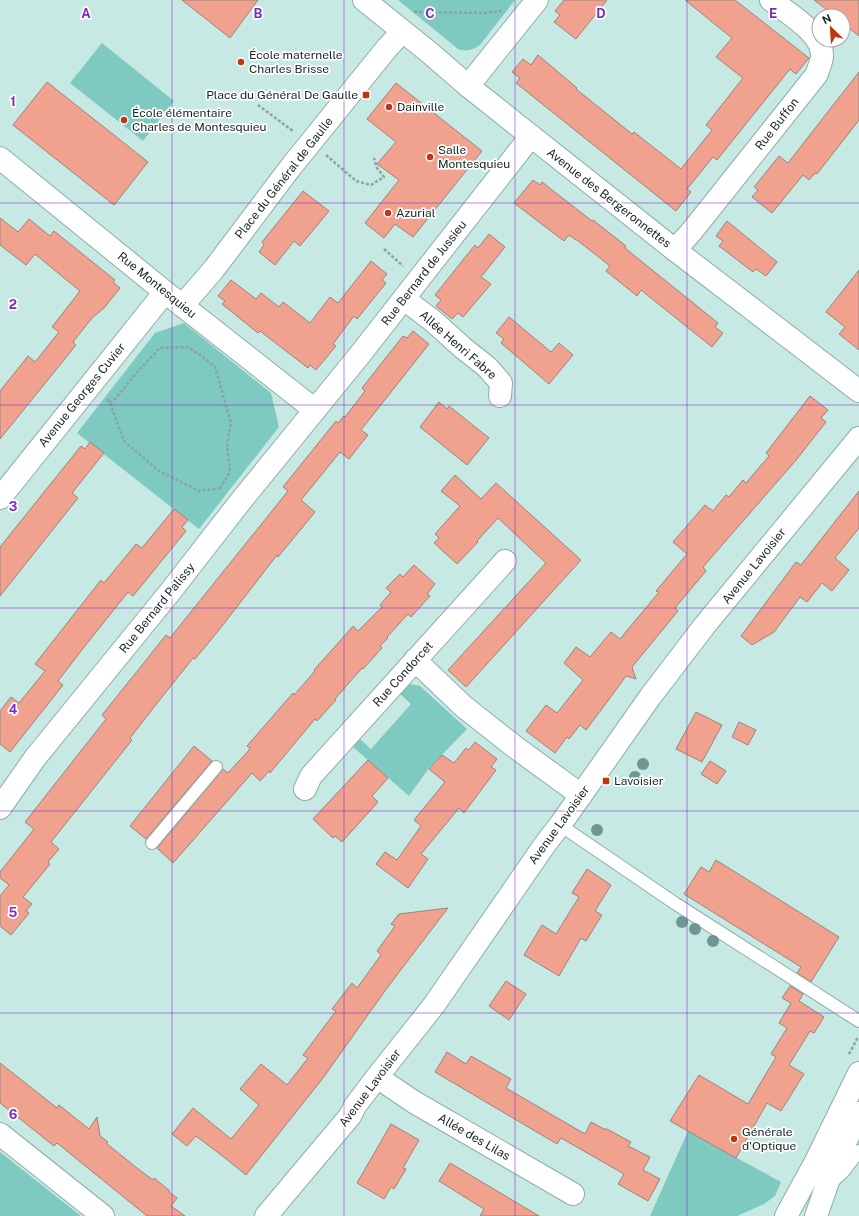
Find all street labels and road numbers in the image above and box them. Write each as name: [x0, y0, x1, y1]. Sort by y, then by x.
street label: Rue Buffon: [752, 95, 802, 153]
street label: Place du Général de Gaulle: [232, 114, 336, 242]
street label: Avenue des Bergeronnettes: [544, 145, 674, 251]
street label: Rue Bernard de Jussieu: [379, 218, 469, 328]
street label: Rue Montesquieu: [115, 249, 199, 321]
street label: Allée Henri Fabre: [417, 308, 499, 382]
street label: Avenue Georges Cuvier: [36, 340, 128, 450]
street label: Avenue Lavoisier: [719, 525, 789, 607]
street label: Rue Bernard Palissy: [116, 560, 198, 656]
street label: Rue Condorcet: [370, 638, 436, 709]
street label: Avenue Lavoisier: [526, 783, 592, 867]
street label: Avenue Lavoisier: [336, 1046, 404, 1130]
street label: Allée des Lilas: [436, 1111, 512, 1163]

